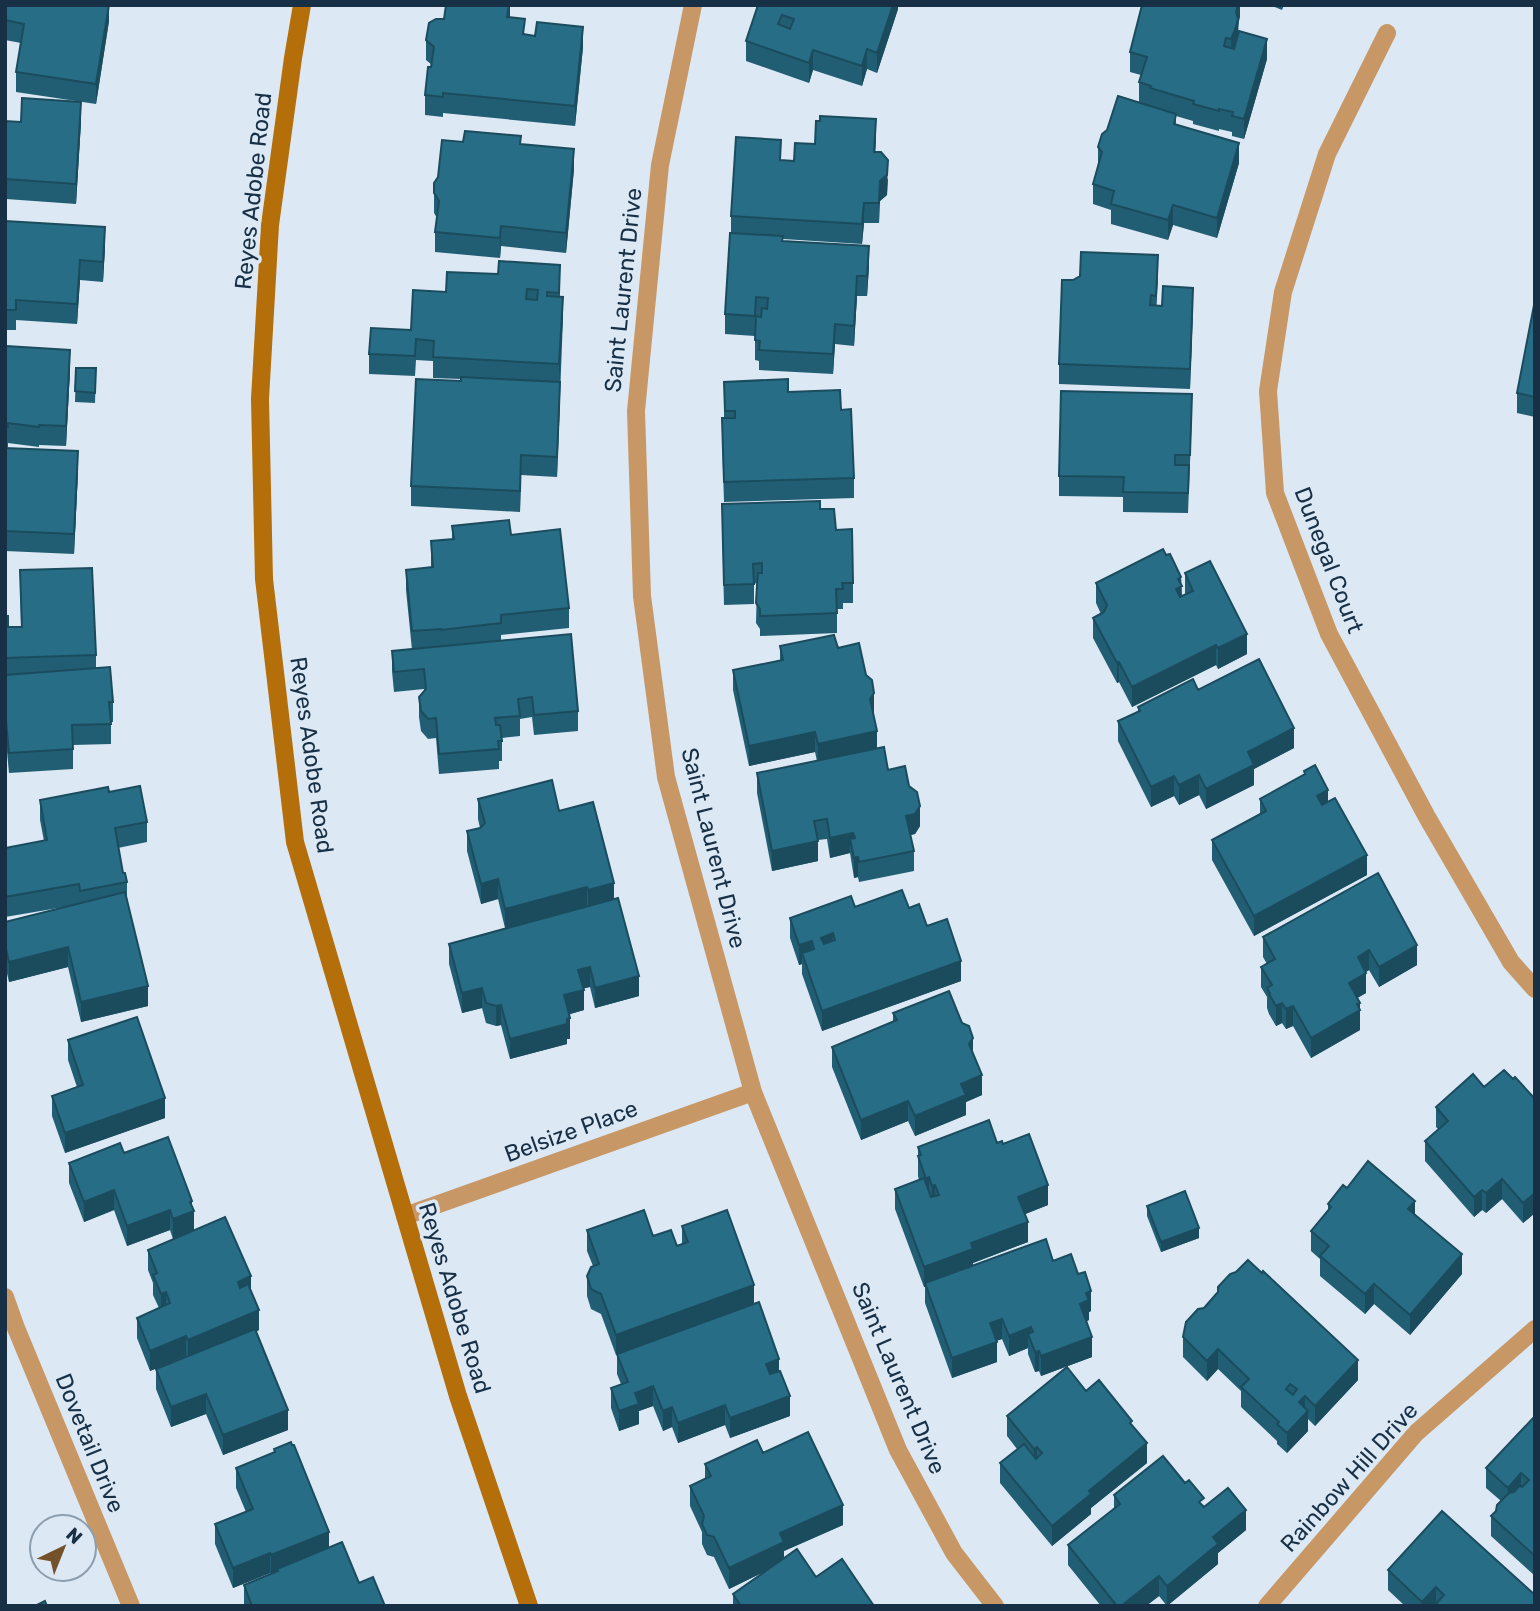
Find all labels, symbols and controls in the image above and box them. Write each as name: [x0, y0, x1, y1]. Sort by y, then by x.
street label: Reyes Adobe Road: [229, 91, 277, 291]
street label: Saint Laurent Drive: [598, 186, 648, 394]
street label: Dunegal Court: [1288, 483, 1370, 637]
street label: Reyes Adobe Road: [284, 655, 340, 855]
street label: Saint Laurent Drive: [676, 745, 752, 951]
street label: Belsize Place: [501, 1094, 641, 1168]
street label: Reyes Adobe Road: [413, 1199, 497, 1397]
street label: Saint Laurent Drive: [846, 1278, 952, 1478]
street label: Dovetail Drive: [49, 1369, 131, 1517]
street label: Rainbow Hill Drive: [1275, 1396, 1423, 1558]
north arrow: [28, 1513, 98, 1583]
text: N: [61, 1523, 87, 1549]

